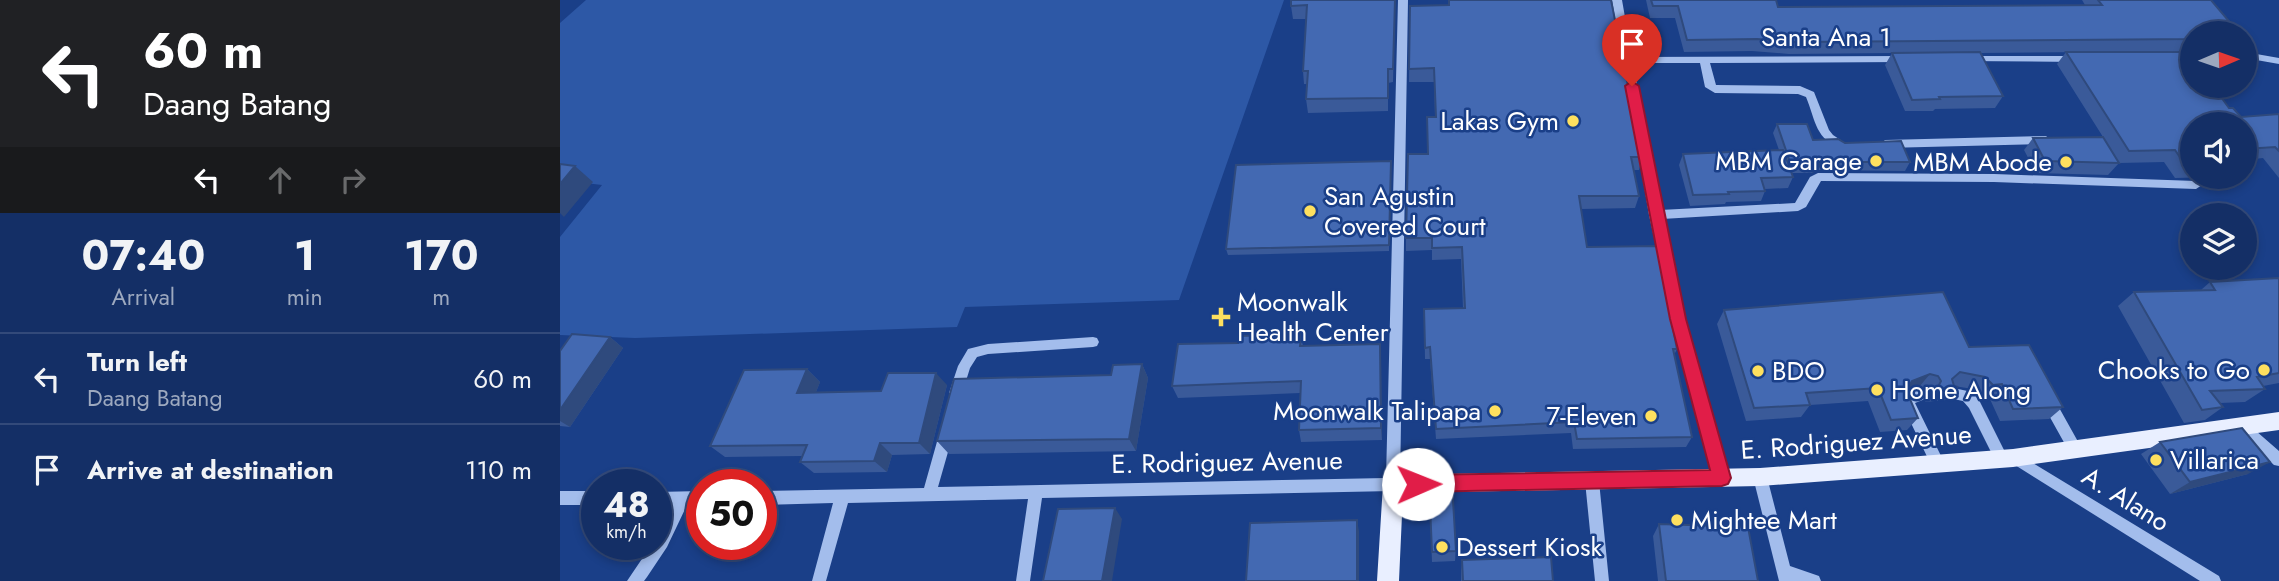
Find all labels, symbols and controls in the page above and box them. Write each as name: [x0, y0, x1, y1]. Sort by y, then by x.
pin: [1602, 14, 1662, 86]
text: 60 m: [143, 16, 263, 86]
street label: Santa Ana 1: [1761, 18, 1891, 56]
north arrow: [2180, 21, 2258, 98]
map controls: [2180, 21, 2257, 280]
icon: arrive: [1613, 25, 1651, 63]
icon: left: [28, 28, 119, 119]
text: Daang Batang: [143, 81, 332, 127]
place label: Lakas Gym: [1440, 102, 1559, 140]
button: sound: [2180, 112, 2257, 189]
marker: Lakas Gym: [1565, 113, 1581, 129]
place label: MBM Garage: [1715, 142, 1862, 180]
place label: MBM Abode: [1913, 143, 2052, 181]
marker: MBM Garage: [1868, 153, 1884, 169]
marker: MBM Abode: [2058, 154, 2074, 170]
icon: left: [188, 161, 226, 199]
icon: ahead: [261, 161, 299, 199]
icon: right: [334, 161, 372, 199]
place label: San Agustin Covered Court: [1324, 177, 1486, 245]
marker: San Agustin Covered Court: [1302, 203, 1318, 219]
button: layers: [2180, 203, 2257, 280]
text: 07:40: [81, 225, 205, 286]
text: 1: [294, 225, 315, 286]
text: 170: [404, 225, 479, 286]
text: Arrival: [112, 280, 175, 314]
text: min: [287, 280, 323, 314]
text: m: [432, 280, 450, 314]
place label: Moonwalk Health Center: [1237, 283, 1389, 351]
marker: Moonwalk Health Center: [1211, 307, 1231, 327]
text: Turn left: [87, 343, 187, 381]
place label: Chooks to Go: [2098, 351, 2250, 389]
place label: BDO: [1772, 352, 1825, 390]
icon: left: [28, 360, 66, 398]
text: 60 m: [473, 360, 532, 398]
marker: Chooks to Go: [2256, 362, 2272, 378]
marker: BDO: [1750, 363, 1766, 379]
place label: Home Along: [1891, 371, 2031, 409]
text: Daang Batang: [87, 381, 223, 415]
marker: Home Along: [1869, 382, 1885, 398]
place label: Moonwalk Talipapa: [1273, 392, 1481, 430]
place label: 7-Eleven: [1547, 397, 1637, 435]
marker: Moonwalk Talipapa: [1487, 403, 1503, 419]
marker: 7-Eleven: [1643, 408, 1659, 424]
street label: E. Rodriguez Avenue: [1739, 415, 1973, 469]
street label: E. Rodriguez Avenue: [1111, 441, 1343, 483]
place label: Villarica: [2170, 441, 2259, 479]
position arrow: [1381, 447, 1455, 521]
icon: arrive: [28, 451, 66, 489]
text: Arrive at destination: [87, 451, 334, 489]
text: 110 m: [465, 451, 532, 489]
marker: Villarica: [2148, 452, 2164, 468]
street label: A. Alano: [2075, 457, 2177, 541]
speed limit sign: 50: [686, 469, 777, 560]
text: 48: [603, 480, 650, 530]
place label: Mightee Mart: [1691, 501, 1838, 539]
marker: Mightee Mart: [1669, 512, 1685, 528]
text: km/h: [606, 519, 647, 545]
place label: Dessert Kiosk: [1456, 528, 1602, 566]
marker: Dessert Kiosk: [1434, 539, 1450, 555]

